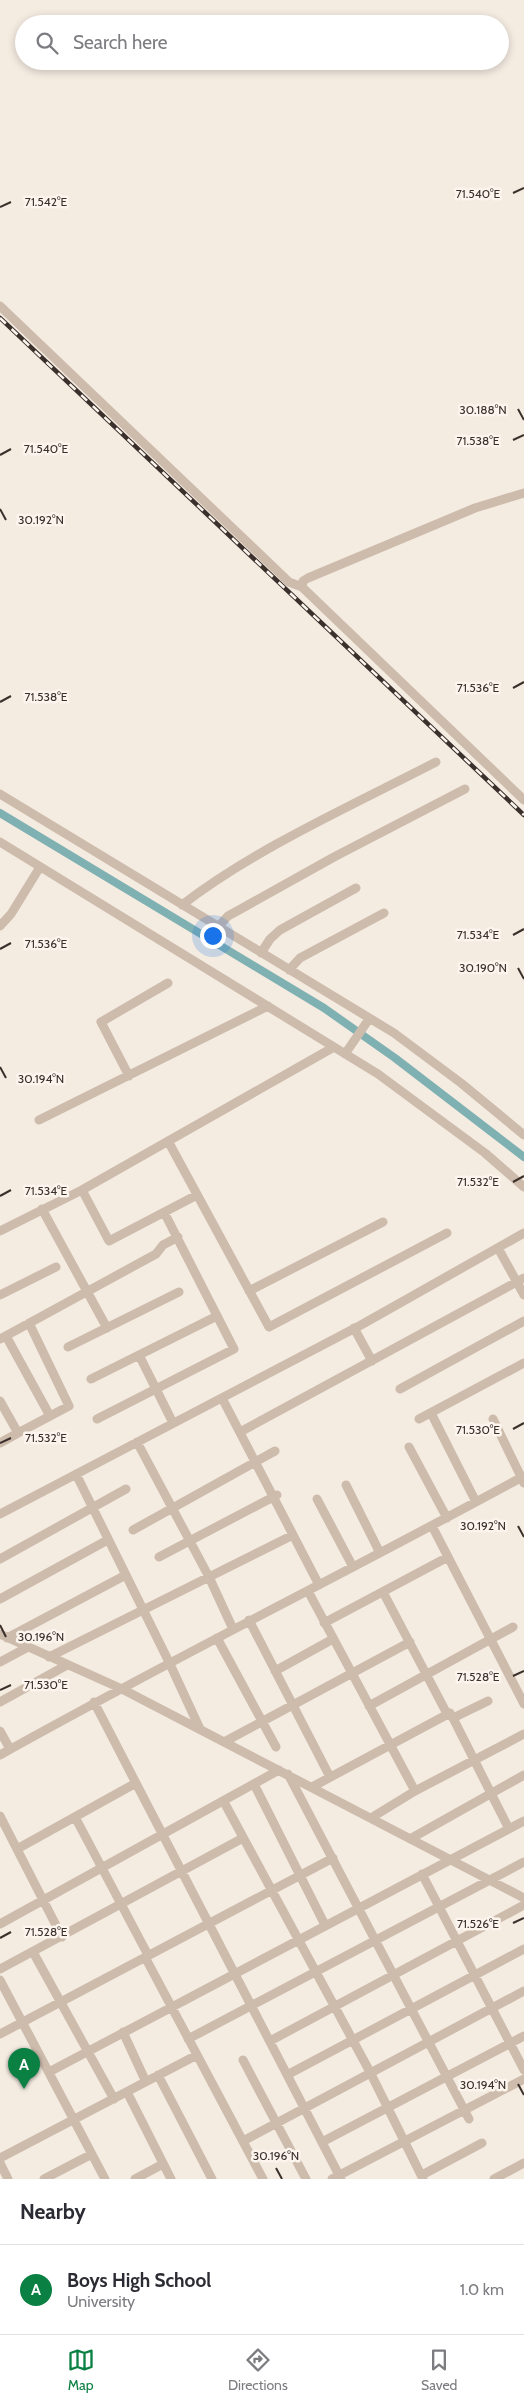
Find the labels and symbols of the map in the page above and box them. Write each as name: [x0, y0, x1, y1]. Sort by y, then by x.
text: 71.540°E: [456, 186, 501, 201]
text: 71.542°E: [25, 194, 67, 209]
text: 30.188°N: [459, 402, 507, 417]
text: 71.538°E: [457, 433, 500, 448]
text: 71.540°E: [24, 441, 69, 456]
text: 30.192°N: [18, 512, 64, 527]
text: 71.536°E: [457, 680, 499, 695]
text: 71.538°E: [25, 689, 68, 704]
your location: [200, 923, 226, 949]
text: 71.534°E: [457, 927, 500, 942]
text: 71.536°E: [25, 936, 67, 951]
text: 30.190°N: [459, 960, 507, 975]
text: 30.194°N: [18, 1071, 64, 1086]
text: 71.532°E: [457, 1174, 499, 1189]
text: 71.534°E: [25, 1183, 68, 1198]
text: 71.530°E: [456, 1422, 500, 1437]
text: 71.532°E: [25, 1430, 67, 1445]
text: 30.192°N: [460, 1518, 506, 1533]
text: 30.196°N: [18, 1629, 64, 1644]
text: 71.528°E: [457, 1669, 500, 1684]
text: 71.530°E: [24, 1677, 68, 1692]
text: 71.526°E: [457, 1916, 499, 1931]
text: 71.528°E: [25, 1924, 68, 1939]
pin: A: [8, 2048, 40, 2089]
text: 30.194°N: [460, 2077, 506, 2092]
text: 30.196°N: [253, 2148, 299, 2163]

